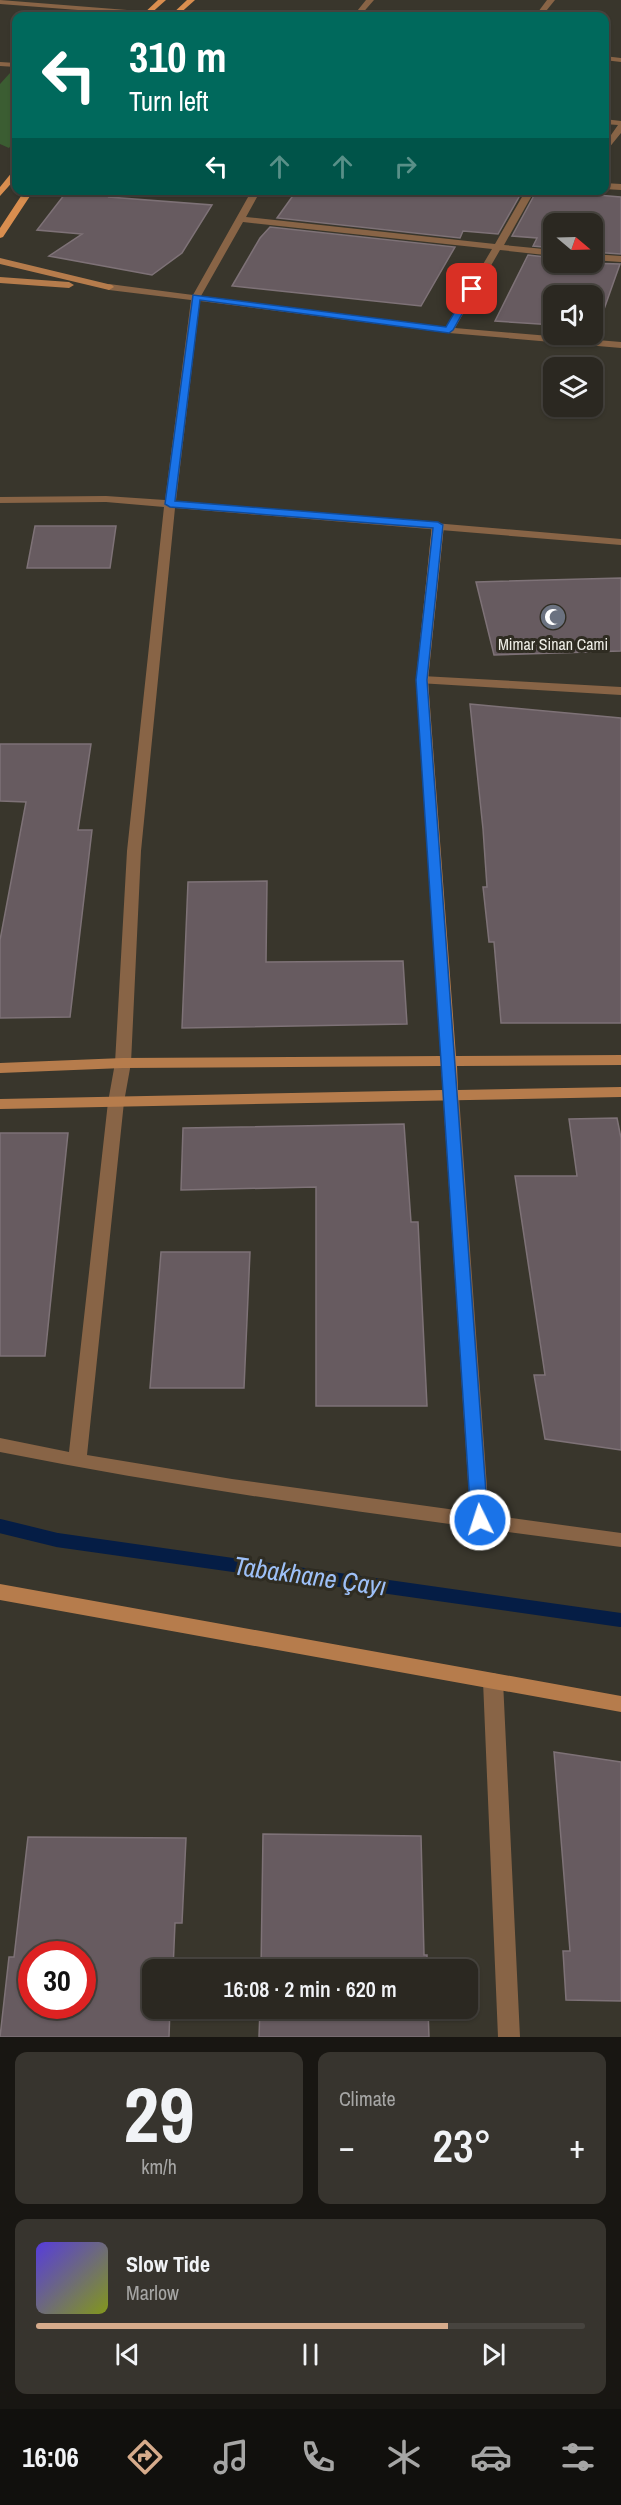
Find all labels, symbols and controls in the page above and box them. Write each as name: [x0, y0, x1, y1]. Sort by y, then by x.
text: 310 m: [129, 29, 227, 85]
icon: left: [30, 36, 108, 114]
text: Turn left: [129, 83, 208, 119]
icon: left: [200, 150, 233, 183]
icon: ahead: [263, 150, 296, 183]
icon: ahead: [326, 150, 359, 183]
icon: right: [389, 150, 422, 183]
north arrow: [543, 213, 603, 273]
map controls: [543, 213, 603, 417]
pin: [446, 263, 497, 314]
icon: arrive: [455, 272, 488, 305]
button: sound: [543, 285, 603, 345]
button: layers: [543, 357, 603, 417]
mosque icon: Mimar Sinan Cami: [538, 602, 568, 632]
place label: Mimar Sinan Cami: [498, 633, 608, 655]
position arrow: [448, 1488, 512, 1552]
water label: Tabakhane Çayı: [232, 1547, 389, 1604]
speed limit sign: 30: [18, 1941, 96, 2019]
text: 16:08 · 2 min · 620 m: [223, 1974, 397, 2004]
text: 29: [123, 2061, 195, 2166]
text: Climate: [339, 2085, 396, 2112]
text: 23°: [432, 2115, 492, 2176]
text: −: [339, 2124, 355, 2168]
text: +: [569, 2124, 585, 2168]
text: km/h: [141, 2153, 177, 2180]
text: Slow Tide: [126, 2249, 210, 2279]
text: Marlow: [126, 2279, 179, 2306]
icon: previous: [111, 2338, 144, 2371]
icon: pause: [294, 2338, 327, 2371]
icon: next: [477, 2338, 510, 2371]
icon: directions: [124, 2436, 166, 2478]
icon: music: [210, 2436, 252, 2478]
icon: phone: [297, 2436, 339, 2478]
icon: climate: [383, 2436, 425, 2478]
icon: car: [470, 2436, 512, 2478]
icon: filters: [557, 2436, 599, 2478]
text: 16:06: [22, 2439, 79, 2475]

